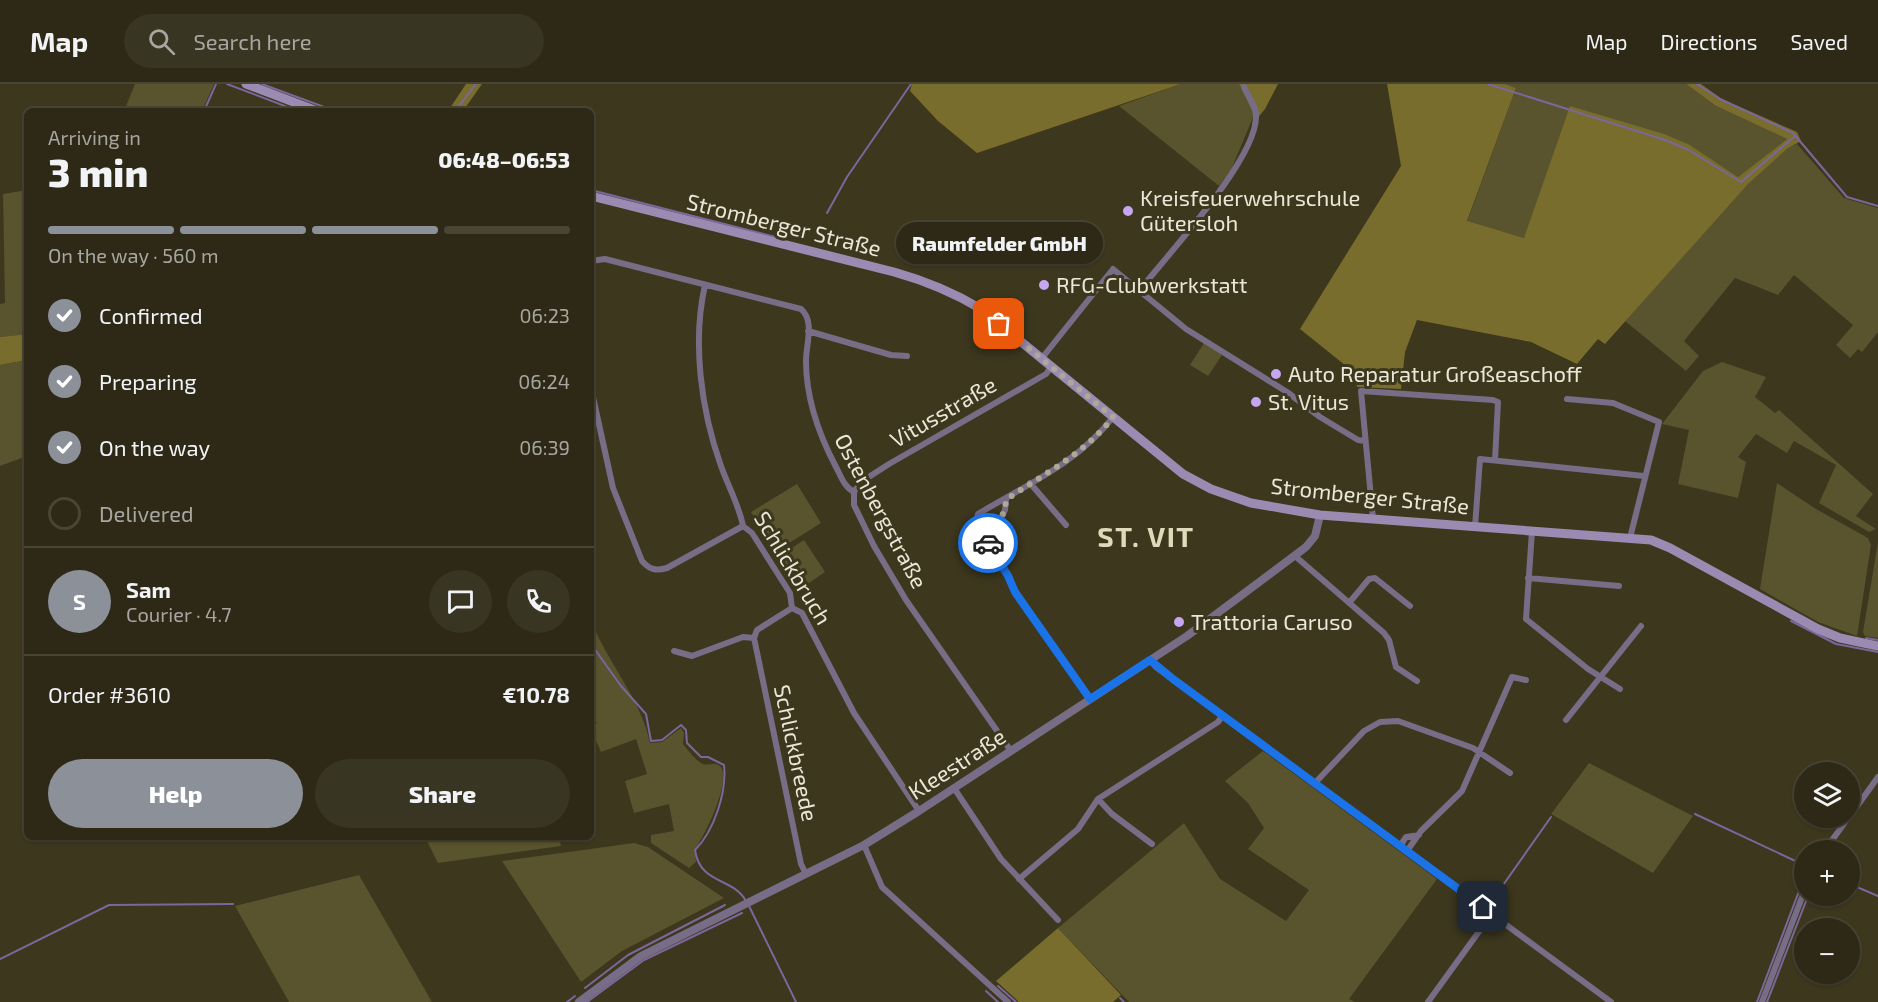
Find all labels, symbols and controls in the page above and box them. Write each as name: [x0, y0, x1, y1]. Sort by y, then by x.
search box: [124, 14, 544, 68]
text: Map: [30, 24, 88, 58]
icon: search: [145, 25, 178, 58]
text: Search here: [193, 28, 312, 54]
text: Map: [1585, 29, 1628, 54]
text: Directions: [1661, 29, 1757, 54]
text: Saved: [1790, 29, 1848, 54]
text: Arriving in: [48, 125, 141, 149]
text: 06:48–06:53: [438, 146, 570, 172]
text: 3 min: [48, 148, 148, 195]
place label: Kreisfeuerwehrschule Gütersloh: [1140, 184, 1360, 235]
street label: Stromberger Straße: [684, 187, 884, 261]
marker: Kreisfeuerwehrschule Gütersloh: [1121, 204, 1135, 218]
callout: Raumfelder GmbH: [896, 222, 1102, 264]
text: Raumfelder GmbH: [912, 231, 1087, 255]
text: On the way · 560 m: [48, 243, 219, 267]
place label: RFG-Clubwerkstatt: [1056, 271, 1247, 297]
marker: RFG-Clubwerkstatt: [1037, 278, 1051, 292]
pin: [973, 298, 1024, 349]
icon: check: [48, 299, 81, 332]
text: Confirmed: [99, 302, 203, 328]
text: 06:23: [519, 303, 570, 327]
icon: bag: [982, 307, 1015, 340]
place label: Auto Reparatur Großeaschoff: [1288, 360, 1582, 386]
icon: check: [48, 365, 81, 398]
marker: Auto Reparatur Großeaschoff: [1269, 367, 1283, 381]
text: Preparing: [99, 368, 197, 394]
text: 06:24: [518, 369, 570, 393]
street label: Vitusstraße: [885, 370, 1000, 452]
place label: St. Vitus: [1268, 388, 1349, 414]
marker: St. Vitus: [1249, 395, 1263, 409]
street label: Ostenbergstraße: [830, 429, 934, 592]
icon: check: [48, 431, 81, 464]
text: On the way: [99, 434, 210, 460]
text: 06:39: [519, 435, 570, 459]
street label: Stromberger Straße: [1270, 472, 1471, 518]
text: Delivered: [99, 500, 194, 526]
street label: Schlickbruch: [750, 506, 838, 629]
courier: [958, 513, 1018, 573]
district label: ST. VIT: [1097, 519, 1195, 553]
icon: car: [972, 527, 1005, 560]
button: chat: [429, 570, 492, 633]
button: phone: [507, 570, 570, 633]
text: Sam: [126, 576, 171, 602]
text: S: [73, 588, 86, 614]
text: Courier · 4.7: [126, 602, 232, 626]
place label: Trattoria Caruso: [1191, 608, 1353, 634]
marker: Trattoria Caruso: [1172, 615, 1186, 629]
text: Order #3610: [48, 681, 171, 707]
text: €10.78: [503, 681, 570, 707]
street label: Schlickbreede: [770, 682, 824, 823]
street label: Kleestraße: [903, 722, 1010, 804]
button: Help: [48, 759, 303, 828]
button: Share: [315, 759, 570, 828]
map controls: [1794, 762, 1860, 984]
button: layers: [1794, 762, 1860, 828]
button: +: [1794, 840, 1860, 906]
pin: [1457, 881, 1508, 932]
icon: home: [1466, 890, 1499, 923]
button: −: [1794, 918, 1860, 984]

